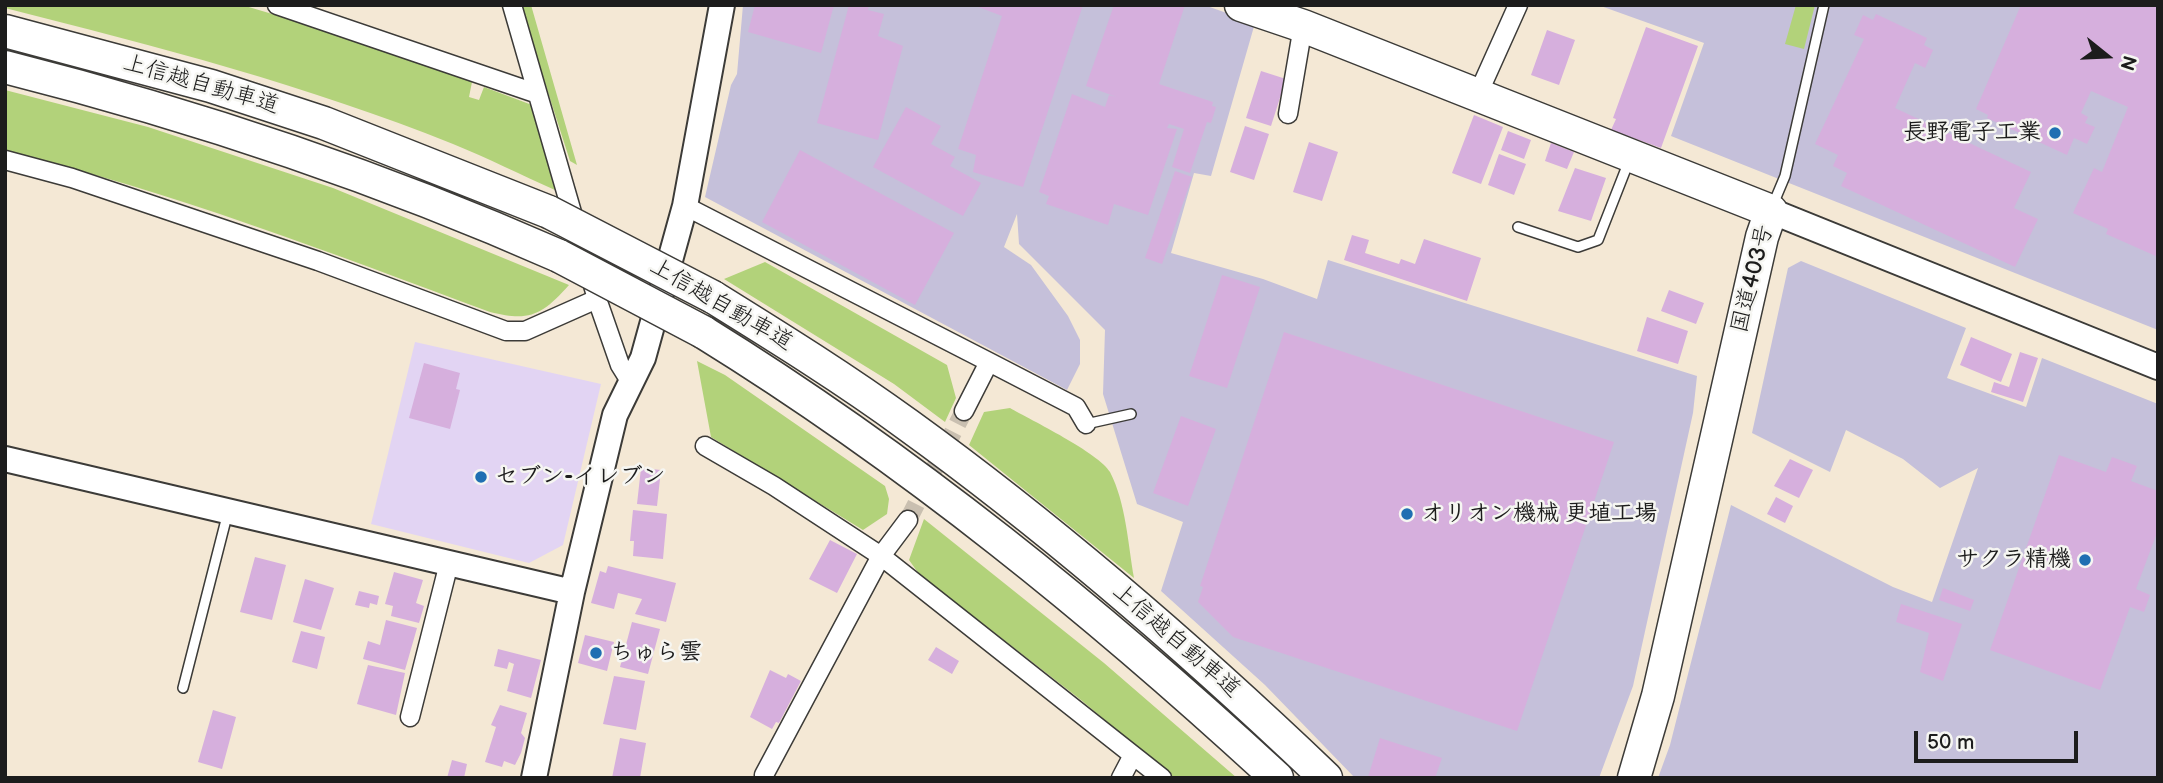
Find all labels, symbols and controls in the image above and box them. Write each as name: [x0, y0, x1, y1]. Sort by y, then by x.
north arrow: [2072, 21, 2142, 91]
street label: 上信越自動車道: [120, 50, 282, 120]
text: N: [2114, 52, 2141, 73]
place label: 長野電子工業: [1903, 119, 2041, 147]
marker: 長野電子工業: [2047, 125, 2063, 141]
street label: 国道403号: [1726, 222, 1780, 336]
street label: 上信越自動車道: [644, 253, 798, 357]
place label: セブン-イレブン: [495, 463, 665, 491]
marker: セブン-イレブン: [473, 469, 489, 485]
place label: オリオン機械 更埴工場: [1421, 500, 1657, 528]
marker: オリオン機械 更埴工場: [1399, 506, 1415, 522]
place label: サクラ精機: [1956, 546, 2071, 574]
marker: サクラ精機: [2077, 552, 2093, 568]
street label: 上信越自動車道: [1106, 578, 1246, 704]
place label: ちゅら雲: [610, 639, 702, 667]
marker: ちゅら雲: [588, 645, 604, 661]
scale bar: [1918, 716, 2082, 760]
text: 50 m: [1927, 730, 1974, 755]

